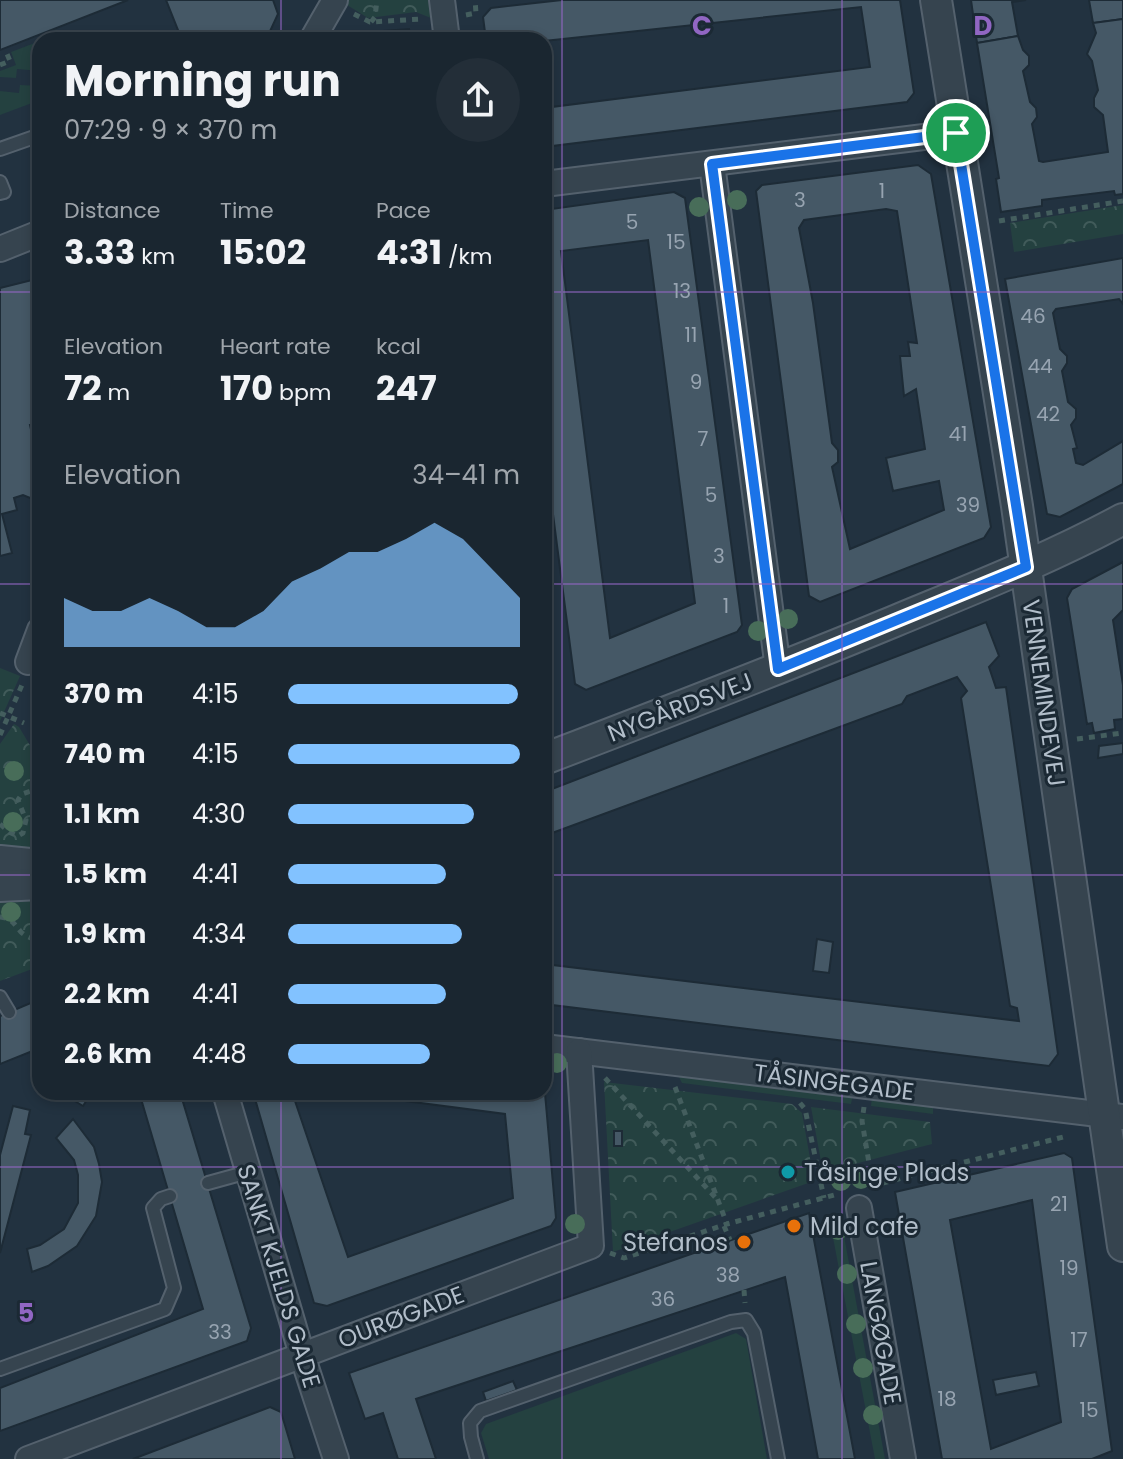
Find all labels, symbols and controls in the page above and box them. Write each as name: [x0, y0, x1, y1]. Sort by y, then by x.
text: C: [692, 8, 712, 44]
text: D: [974, 8, 993, 44]
text: Morning run: [64, 50, 341, 111]
button: share: [436, 58, 520, 142]
pin: [922, 99, 990, 167]
icon: arrive: [934, 111, 978, 155]
text: 07:29 · 9 × 370 m: [64, 112, 277, 148]
house number: 1: [879, 177, 885, 205]
house number: 3: [794, 186, 806, 214]
text: Distance: [64, 195, 160, 226]
text: Time: [220, 195, 274, 226]
text: Pace: [376, 195, 431, 226]
house number: 5: [626, 208, 638, 236]
text: 3.33: [64, 228, 135, 276]
text: 15:02: [220, 228, 306, 276]
text: 4:31: [376, 228, 442, 276]
house number: 15: [667, 228, 685, 256]
text: km: [135, 241, 175, 272]
text: /km: [442, 241, 492, 272]
house number: 13: [673, 277, 691, 305]
house number: 46: [1020, 302, 1046, 330]
house number: 11: [685, 321, 697, 349]
text: Elevation: [64, 331, 163, 362]
text: Heart rate: [220, 331, 331, 362]
text: kcal: [376, 331, 421, 362]
house number: 44: [1027, 352, 1053, 380]
text: 72: [64, 364, 102, 412]
text: 170: [220, 364, 273, 412]
text: 247: [376, 364, 437, 412]
house number: 9: [690, 368, 702, 396]
text: m: [102, 377, 130, 408]
text: bpm: [273, 377, 331, 408]
house number: 42: [1036, 400, 1060, 428]
house number: 41: [949, 420, 967, 448]
house number: 7: [698, 425, 709, 453]
text: Elevation: [64, 457, 181, 493]
text: 34–41 m: [412, 457, 520, 493]
house number: 5: [705, 481, 717, 509]
house number: 39: [956, 491, 980, 519]
house number: 3: [713, 542, 725, 570]
house number: 1: [723, 592, 729, 620]
street label: VENNEMINDEVEJ: [1015, 597, 1073, 789]
street label: NYGÅRDSVEJ: [603, 664, 757, 750]
text: 370 m: [64, 676, 144, 712]
text: 4:15: [192, 676, 239, 712]
text: 740 m: [64, 736, 146, 772]
text: 4:15: [192, 736, 239, 772]
text: 1.1 km: [64, 796, 140, 832]
text: 4:30: [192, 796, 246, 832]
text: 1.5 km: [64, 856, 147, 892]
text: 4:41: [192, 856, 239, 892]
text: 1.9 km: [64, 916, 146, 952]
text: 4:34: [192, 916, 246, 952]
text: 2.2 km: [64, 976, 150, 1012]
text: 4:41: [192, 976, 239, 1012]
text: 2.6 km: [64, 1036, 152, 1072]
text: 4:48: [192, 1036, 247, 1072]
street label: TÅSINGEGADE: [752, 1056, 916, 1108]
place label: Tåsinge Plads: [804, 1156, 969, 1189]
street label: SANKT KJELDS GADE: [229, 1160, 329, 1392]
marker: Tåsinge Plads: [779, 1163, 797, 1181]
house number: 21: [1050, 1190, 1068, 1218]
place label: Mild cafe: [810, 1210, 919, 1243]
marker: Mild cafe: [785, 1217, 803, 1235]
place label: Stefanos: [623, 1226, 728, 1259]
marker: Stefanos: [735, 1233, 753, 1251]
house number: 19: [1060, 1254, 1079, 1282]
street label: LANGØGADE: [852, 1259, 910, 1407]
house number: 38: [716, 1261, 740, 1289]
street label: OURØGADE: [333, 1278, 469, 1356]
house number: 36: [651, 1285, 675, 1313]
text: 5: [18, 1295, 34, 1331]
house number: 33: [208, 1318, 232, 1346]
house number: 17: [1070, 1326, 1088, 1354]
house number: 18: [937, 1385, 957, 1413]
house number: 15: [1080, 1396, 1098, 1424]

